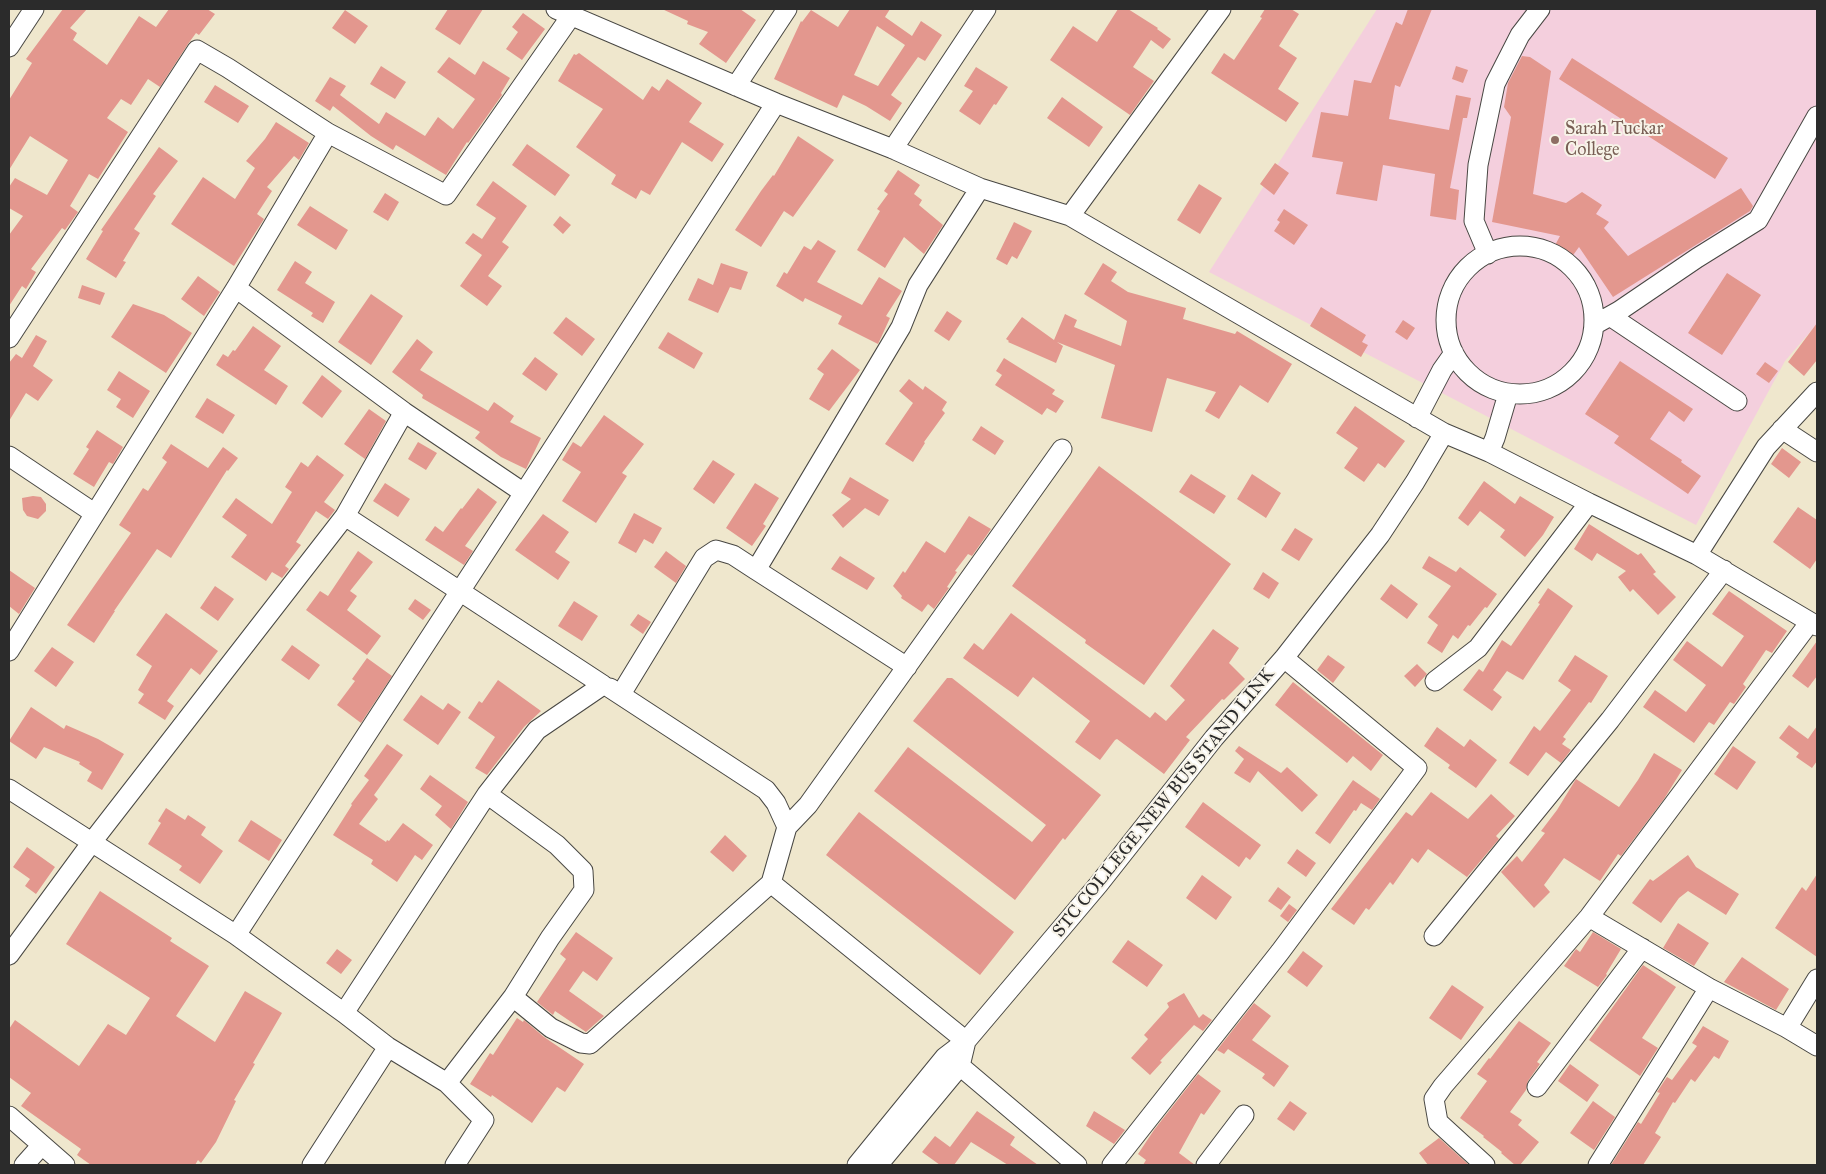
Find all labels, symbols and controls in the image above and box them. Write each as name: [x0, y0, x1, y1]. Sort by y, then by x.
place label: Sarah Tuckar College: [1565, 119, 1663, 162]
marker: Sarah Tuckar College: [1549, 134, 1561, 146]
street label: STC COLLEGE NEW BUS STAND LINK: [1049, 664, 1279, 942]

